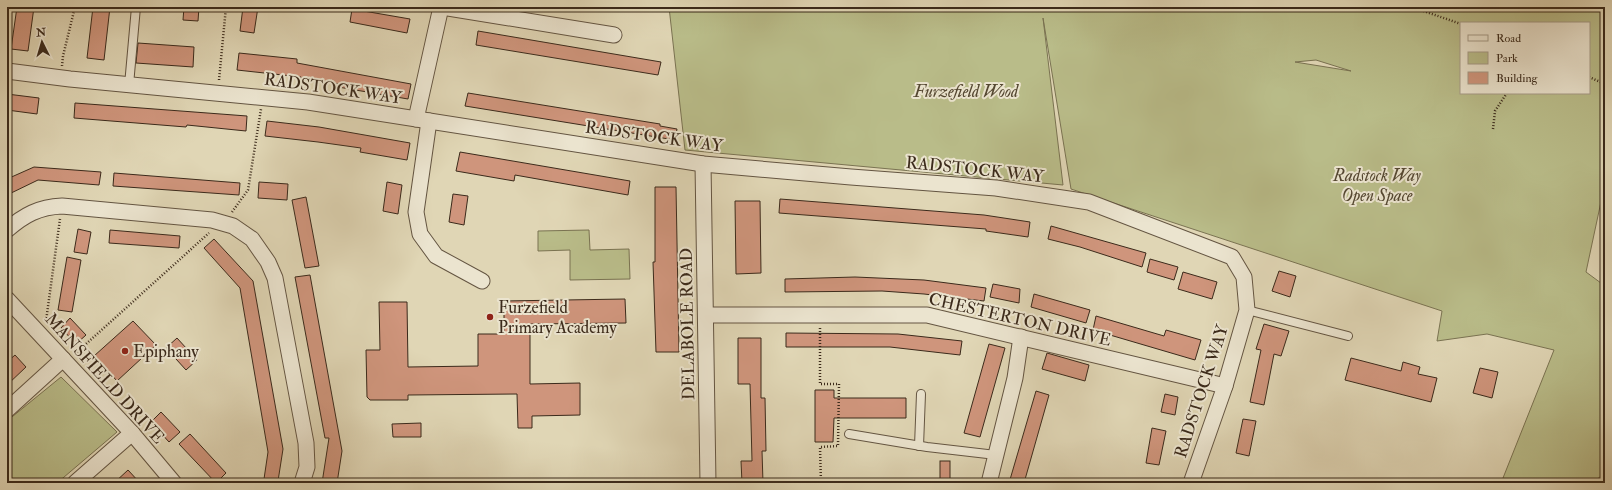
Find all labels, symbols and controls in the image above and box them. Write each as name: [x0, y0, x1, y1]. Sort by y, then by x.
north arrow: [22, 22, 62, 62]
legend: [1460, 22, 1590, 94]
text: N: [35, 26, 48, 40]
text: Road: [1496, 31, 1521, 46]
text: Park: [1496, 51, 1518, 66]
street label: RADSTOCK WAY: [263, 68, 404, 109]
text: Building: [1496, 71, 1539, 86]
park label: Furzefield Wood: [913, 81, 1019, 102]
street label: RADSTOCK WAY: [584, 116, 725, 157]
street label: RADSTOCK WAY: [905, 152, 1045, 187]
park label: Radstock Way Open Space: [1332, 165, 1421, 206]
street label: DELABOLE ROAD: [676, 248, 699, 400]
street label: CHESTERTON DRIVE: [927, 288, 1113, 351]
place label: Furzefield Primary Academy: [498, 297, 617, 339]
street label: MANSFIELD DRIVE: [40, 309, 169, 448]
marker: Furzefield Primary Academy: [485, 312, 495, 322]
street label: RADSTOCK WAY: [1170, 322, 1233, 460]
place label: Epiphany: [133, 341, 199, 363]
marker: Epiphany: [120, 346, 130, 356]

